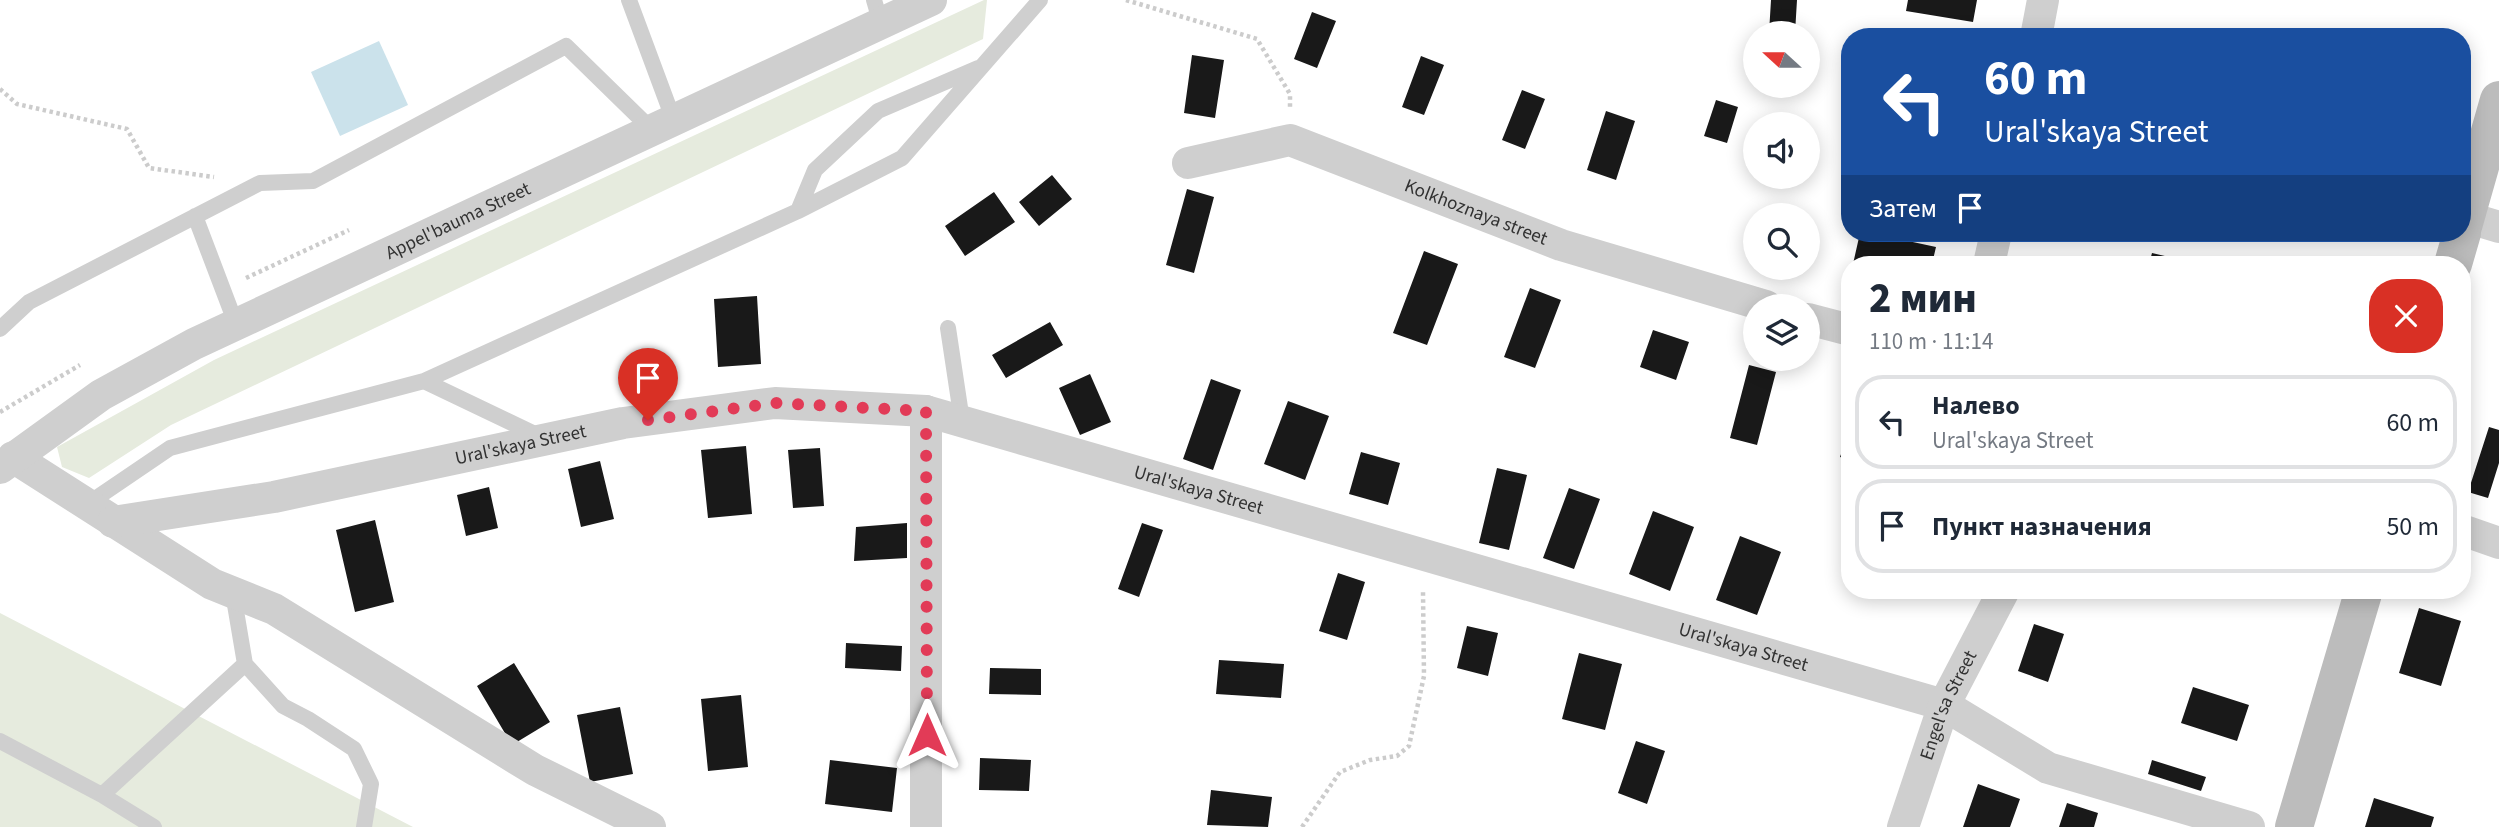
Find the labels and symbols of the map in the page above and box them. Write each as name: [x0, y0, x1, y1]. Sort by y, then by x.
north arrow: [1743, 21, 1820, 98]
street label: Kolkhoznaya street: [1400, 172, 1552, 252]
street label: Appel'bauma Street: [381, 175, 536, 266]
pin: [618, 348, 678, 420]
street label: Ural'skaya Street: [452, 418, 589, 472]
street label: Ural'skaya Street: [1131, 458, 1267, 521]
street label: Ural'skaya Street: [1675, 616, 1812, 679]
street label: Engel'sa Street: [1913, 645, 1984, 764]
position arrow: [890, 698, 964, 772]

